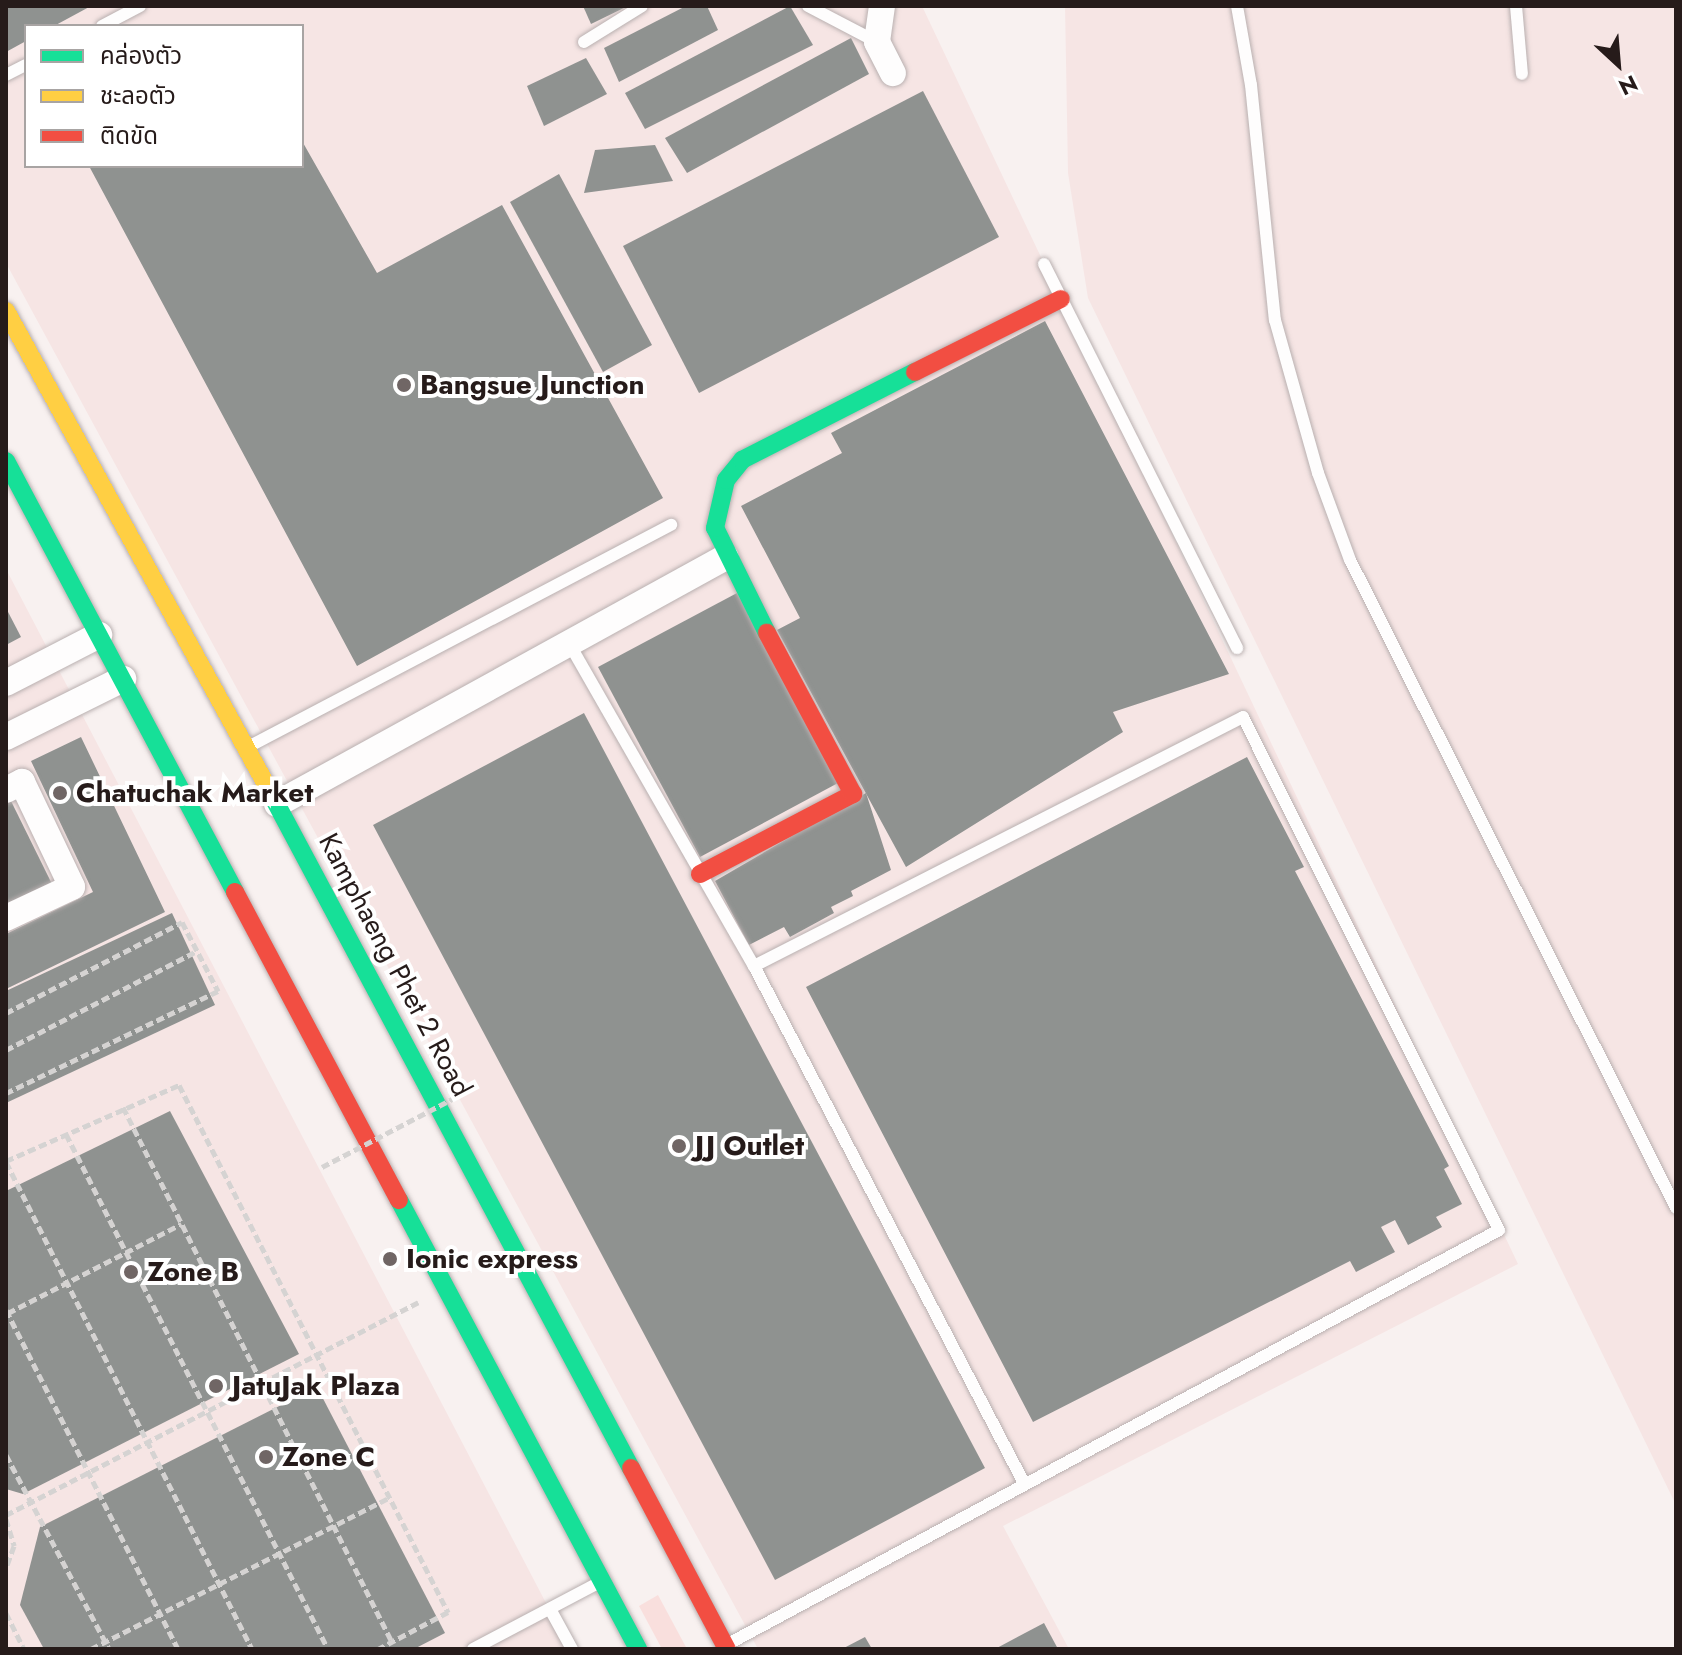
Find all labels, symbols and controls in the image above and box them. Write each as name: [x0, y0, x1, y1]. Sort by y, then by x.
legend: [24, 24, 304, 168]
north arrow: [1578, 24, 1658, 104]
text: คล่องตัว: [100, 38, 182, 73]
text: N: [1614, 67, 1643, 104]
text: ชะลอตัว: [100, 78, 176, 113]
text: ติดขัด: [100, 118, 158, 153]
place label: Bangsue Junction: [420, 368, 645, 402]
marker: Bangsue Junction: [395, 376, 413, 394]
place label: Chatuchak Market: [76, 776, 313, 810]
marker: Chatuchak Market: [51, 784, 69, 802]
street label: Kamphaeng Phet 2 Road: [311, 828, 479, 1102]
place label: JJ Outlet: [695, 1129, 804, 1163]
marker: JJ Outlet: [670, 1137, 688, 1155]
place label: Ionic express: [406, 1242, 578, 1276]
marker: Ionic express: [381, 1250, 399, 1268]
place label: Zone B: [147, 1255, 239, 1289]
marker: Zone B: [122, 1263, 140, 1281]
place label: JatuJak Plaza: [232, 1369, 400, 1403]
marker: JatuJak Plaza: [207, 1377, 225, 1395]
place label: Zone C: [282, 1440, 375, 1474]
marker: Zone C: [257, 1448, 275, 1466]

